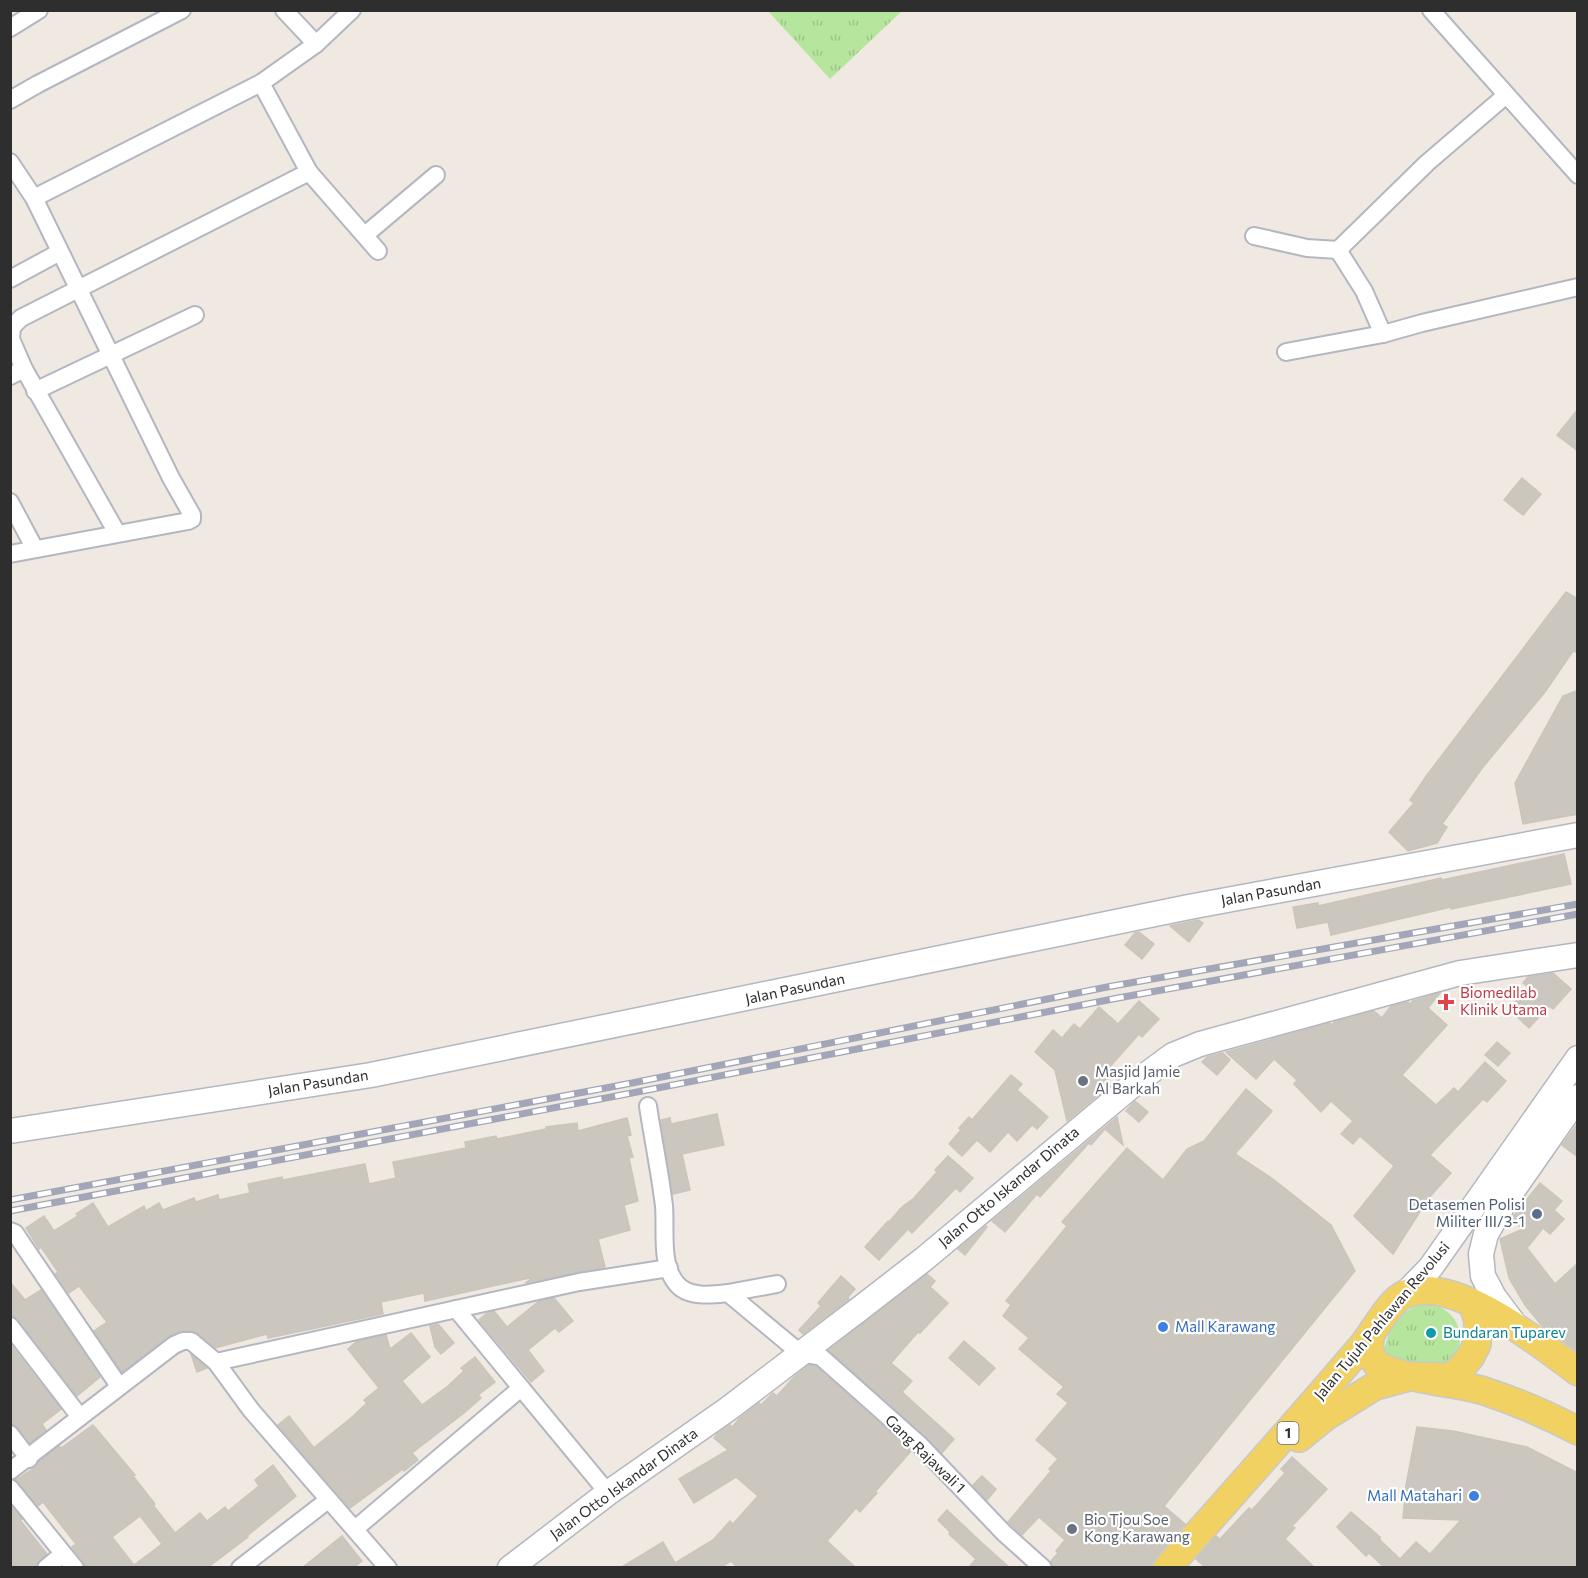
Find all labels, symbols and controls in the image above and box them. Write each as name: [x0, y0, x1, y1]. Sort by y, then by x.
street label: Jalan Pasundan: [1219, 873, 1322, 909]
street label: Jalan Pasundan: [743, 969, 846, 1007]
place label: Biomedilab Klinik Utama: [1460, 983, 1547, 1018]
marker: Biomedilab Klinik Utama: [1437, 993, 1455, 1011]
place label: Masjid Jamie Al Barkah: [1095, 1062, 1180, 1097]
street label: Jalan Pasundan: [266, 1065, 369, 1099]
marker: Masjid Jamie Al Barkah: [1076, 1074, 1090, 1088]
street label: Jalan Otto Iskandar Dinata: [934, 1122, 1082, 1250]
place label: Detasemen Polisi Militer III/3-1: [1408, 1195, 1525, 1230]
marker: Detasemen Polisi Militer III/3-1: [1530, 1207, 1544, 1221]
street label: Jalan Tujuh Pahlawan Revolusi: [1310, 1238, 1453, 1403]
place label: Mall Karawang: [1175, 1317, 1275, 1335]
marker: Mall Karawang: [1156, 1320, 1170, 1334]
place label: Bundaran Tuparev: [1443, 1323, 1566, 1341]
marker: Bundaran Tuparev: [1424, 1326, 1438, 1340]
street label: Gang Rajawali 1: [882, 1411, 970, 1496]
road number: 1: [1278, 1422, 1298, 1444]
street label: Jalan Otto Iskandar Dinata: [546, 1424, 701, 1543]
place label: Mall Matahari: [1367, 1486, 1462, 1504]
marker: Mall Matahari: [1467, 1489, 1481, 1503]
place label: Bio Tjou Soe Kong Karawang: [1084, 1510, 1190, 1545]
marker: Bio Tjou Soe Kong Karawang: [1065, 1522, 1079, 1536]

